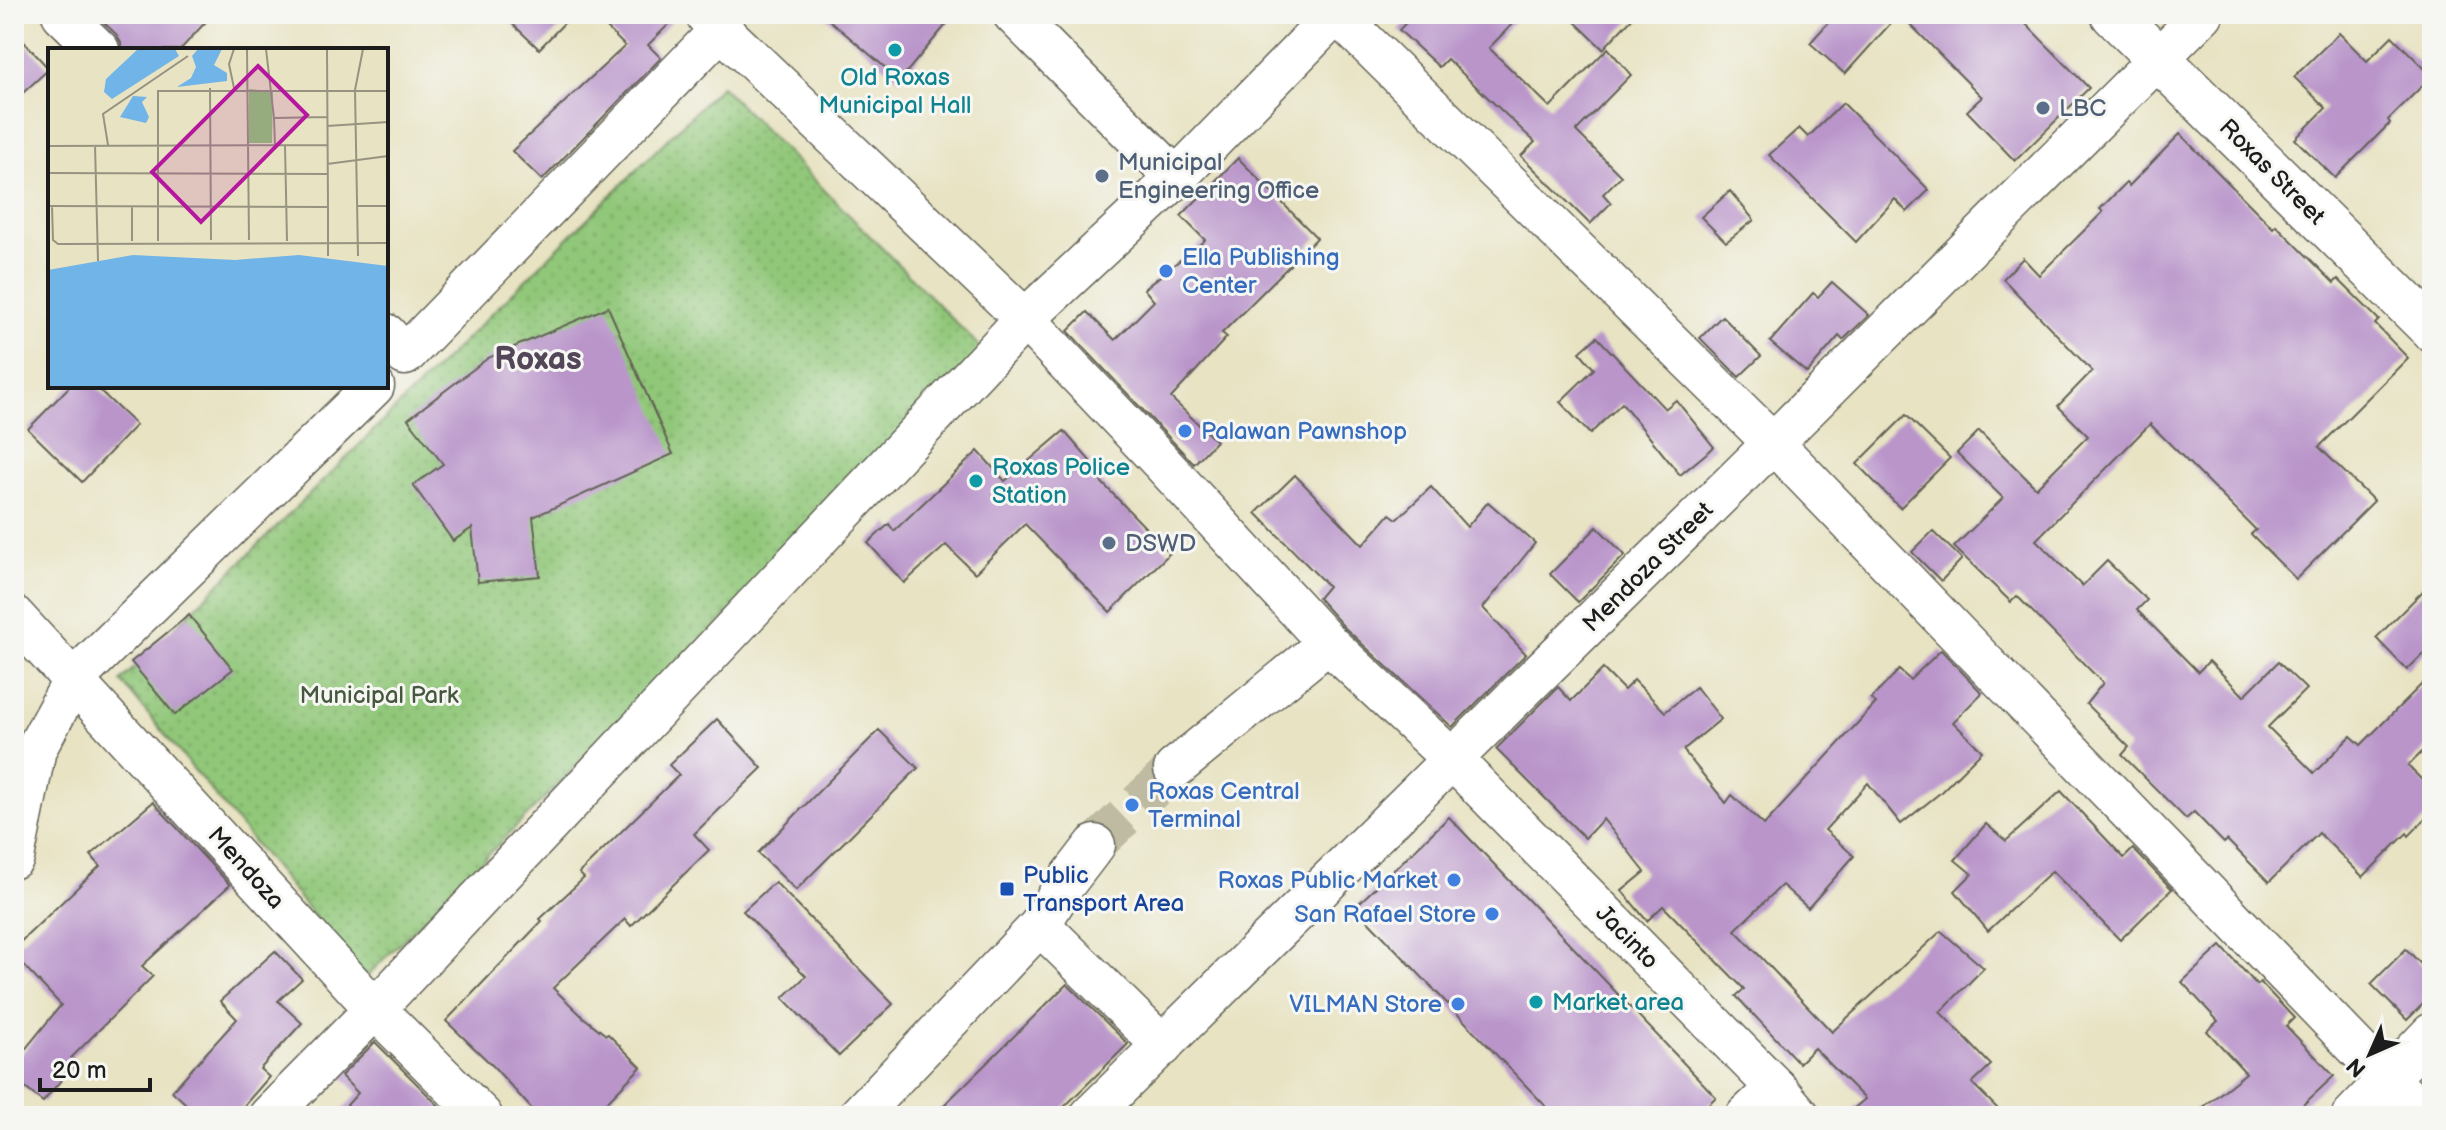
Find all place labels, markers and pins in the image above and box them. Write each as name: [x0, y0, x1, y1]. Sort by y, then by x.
marker: Old Roxas Municipal Hall: [886, 41, 904, 59]
place label: Old Roxas Municipal Hall: [819, 63, 971, 120]
place label: LBC: [2059, 94, 2106, 123]
marker: LBC: [2034, 99, 2052, 117]
place label: Municipal Engineering Office: [1118, 148, 1319, 205]
marker: Municipal Engineering Office: [1093, 167, 1111, 185]
place label: Ella Publishing Center: [1182, 243, 1340, 300]
marker: Ella Publishing Center: [1157, 262, 1175, 280]
place label: Palawan Pawnshop: [1201, 417, 1407, 446]
marker: Palawan Pawnshop: [1176, 422, 1194, 440]
place label: Roxas Police Station: [992, 453, 1130, 510]
marker: Roxas Police Station: [967, 472, 985, 490]
place label: DSWD: [1125, 529, 1196, 558]
marker: DSWD: [1100, 534, 1118, 552]
place label: Roxas Central Terminal: [1148, 777, 1300, 834]
marker: Roxas Central Terminal: [1123, 796, 1141, 814]
place label: Public Transport Area: [1023, 861, 1184, 918]
place label: Roxas Public Market: [1218, 866, 1439, 895]
marker: Roxas Public Market: [1445, 871, 1463, 889]
marker: Public Transport Area: [998, 880, 1016, 898]
place label: San Rafael Store: [1294, 900, 1476, 929]
marker: San Rafael Store: [1483, 905, 1501, 923]
place label: Market area: [1552, 988, 1684, 1017]
place label: VILMAN Store: [1289, 990, 1442, 1019]
marker: Market area: [1527, 993, 1545, 1011]
marker: VILMAN Store: [1449, 995, 1467, 1013]

